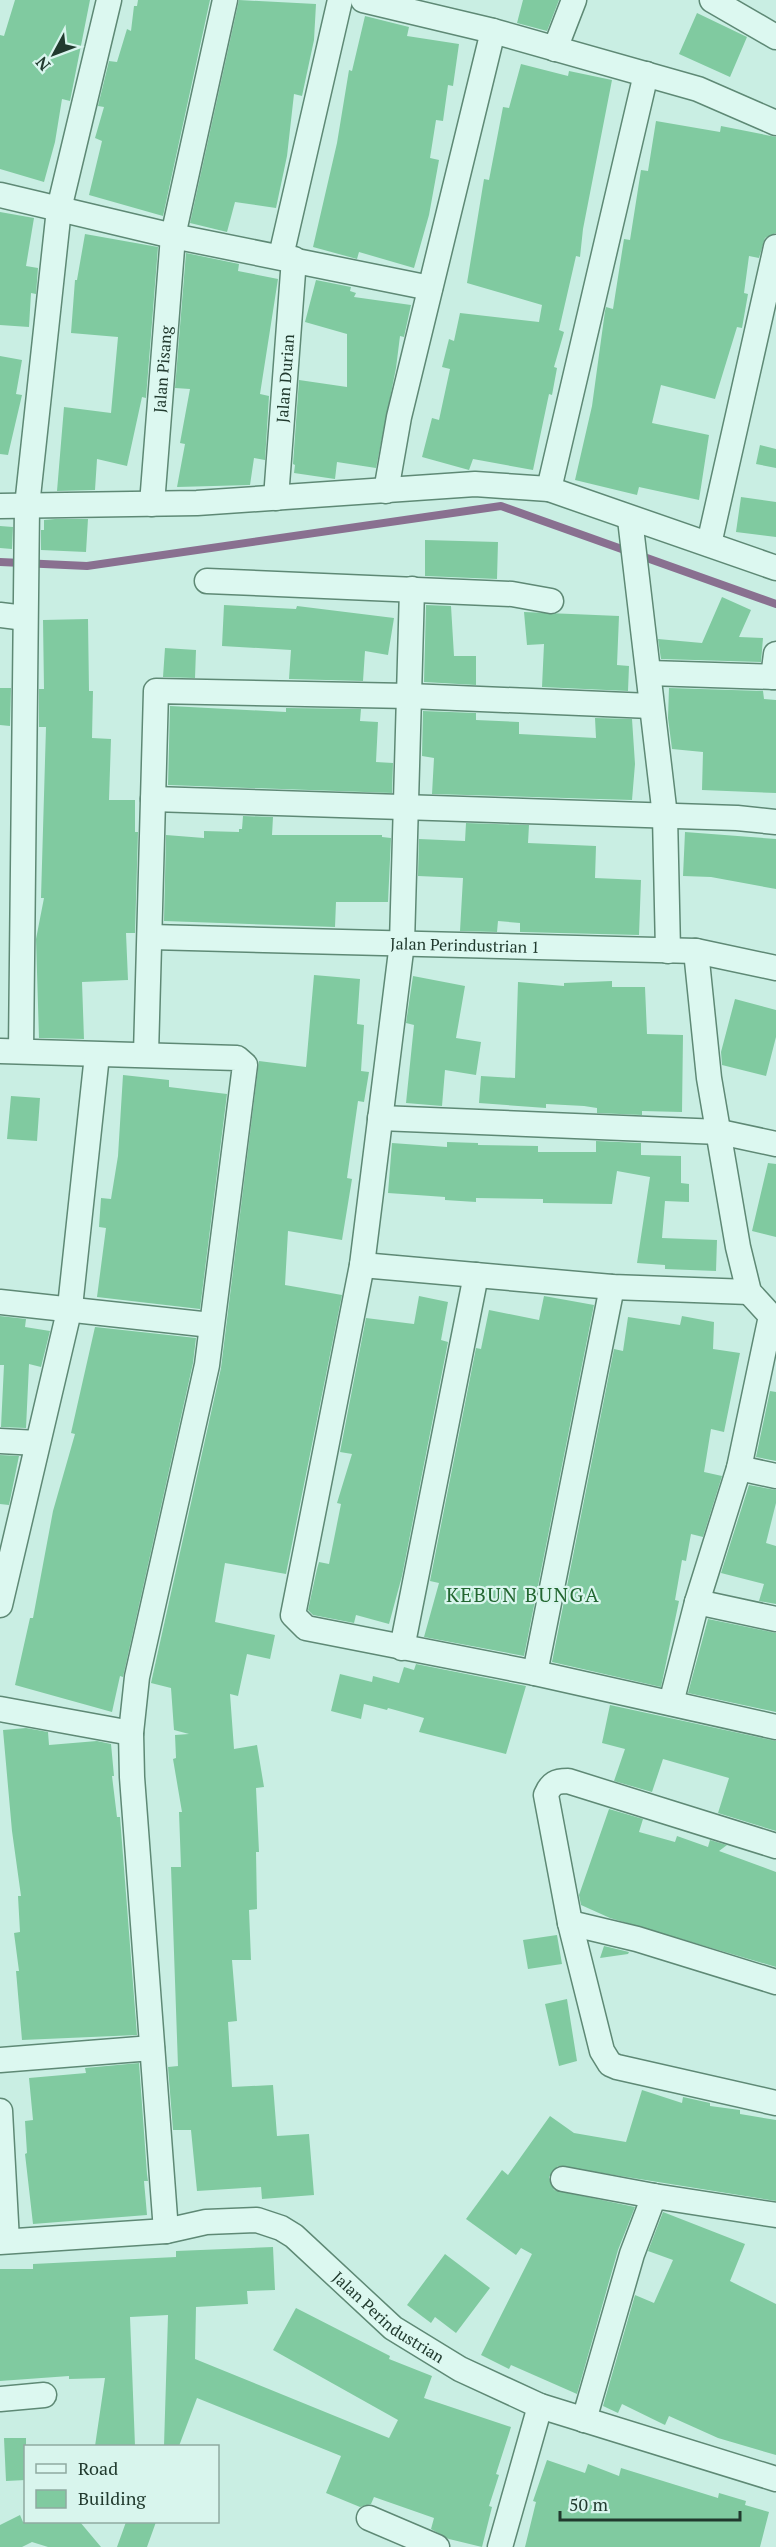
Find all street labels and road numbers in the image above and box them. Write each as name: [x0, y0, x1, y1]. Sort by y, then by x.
street label: Jalan Pisang: [148, 324, 177, 414]
street label: Jalan Durian: [271, 333, 299, 424]
street label: Jalan Perindustrian 1: [390, 932, 540, 958]
street label: Jalan Perindustrian: [328, 2266, 449, 2368]

